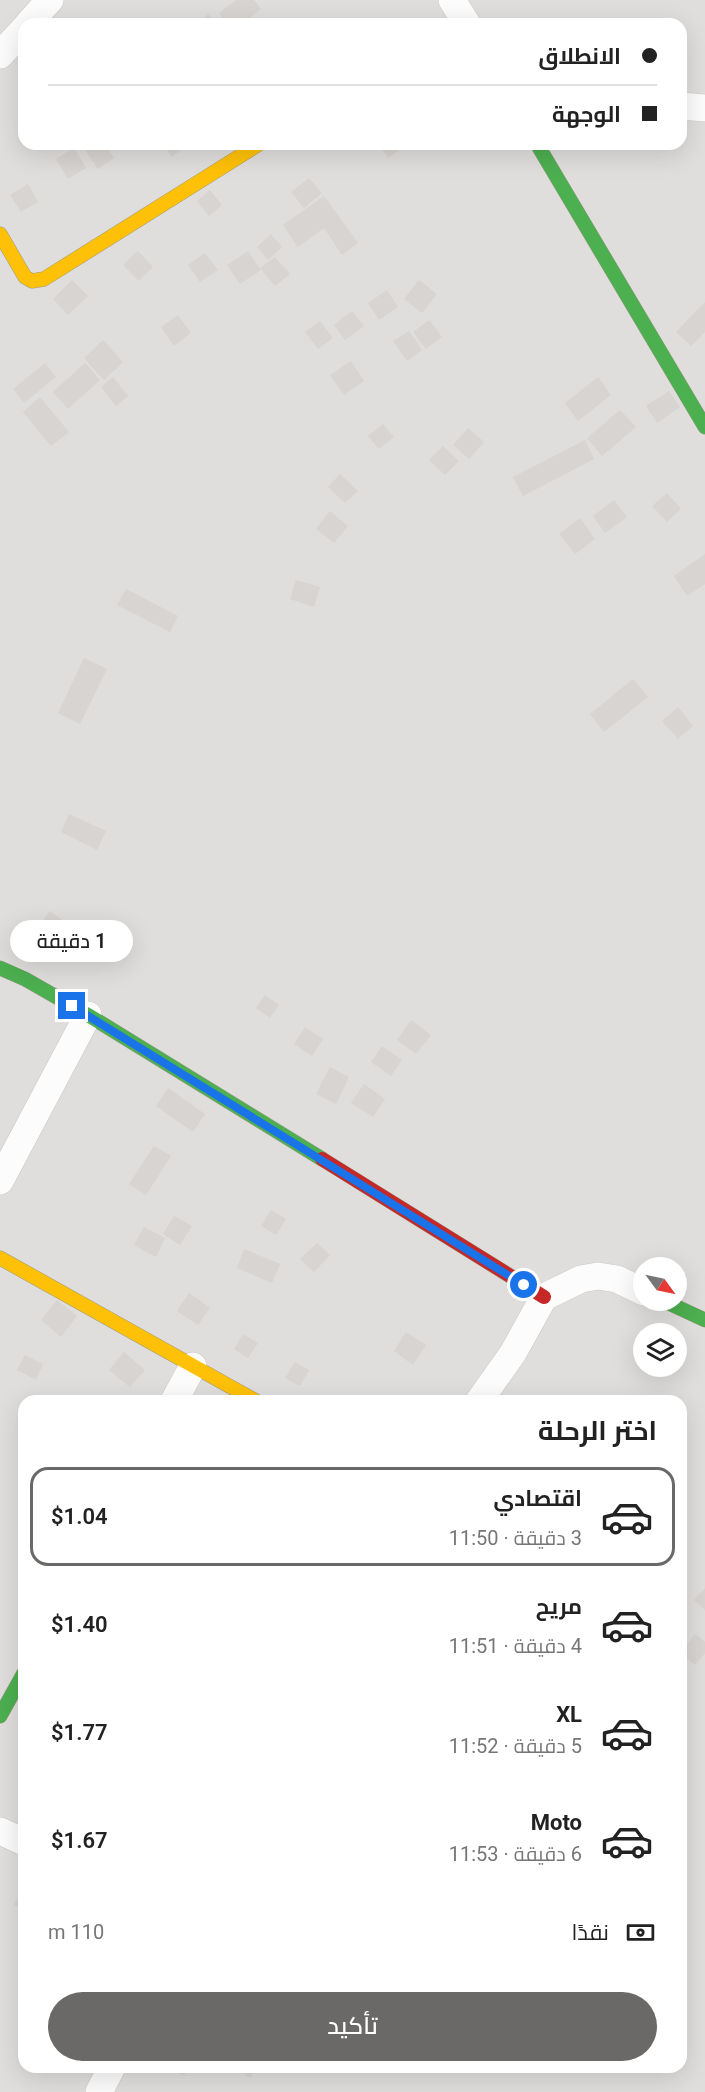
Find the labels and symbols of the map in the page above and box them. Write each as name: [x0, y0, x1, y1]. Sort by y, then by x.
callout: 1 دقيقة: [10, 919, 134, 961]
route end: [58, 992, 85, 1019]
north arrow: [633, 1257, 687, 1311]
route start: [510, 1271, 537, 1298]

